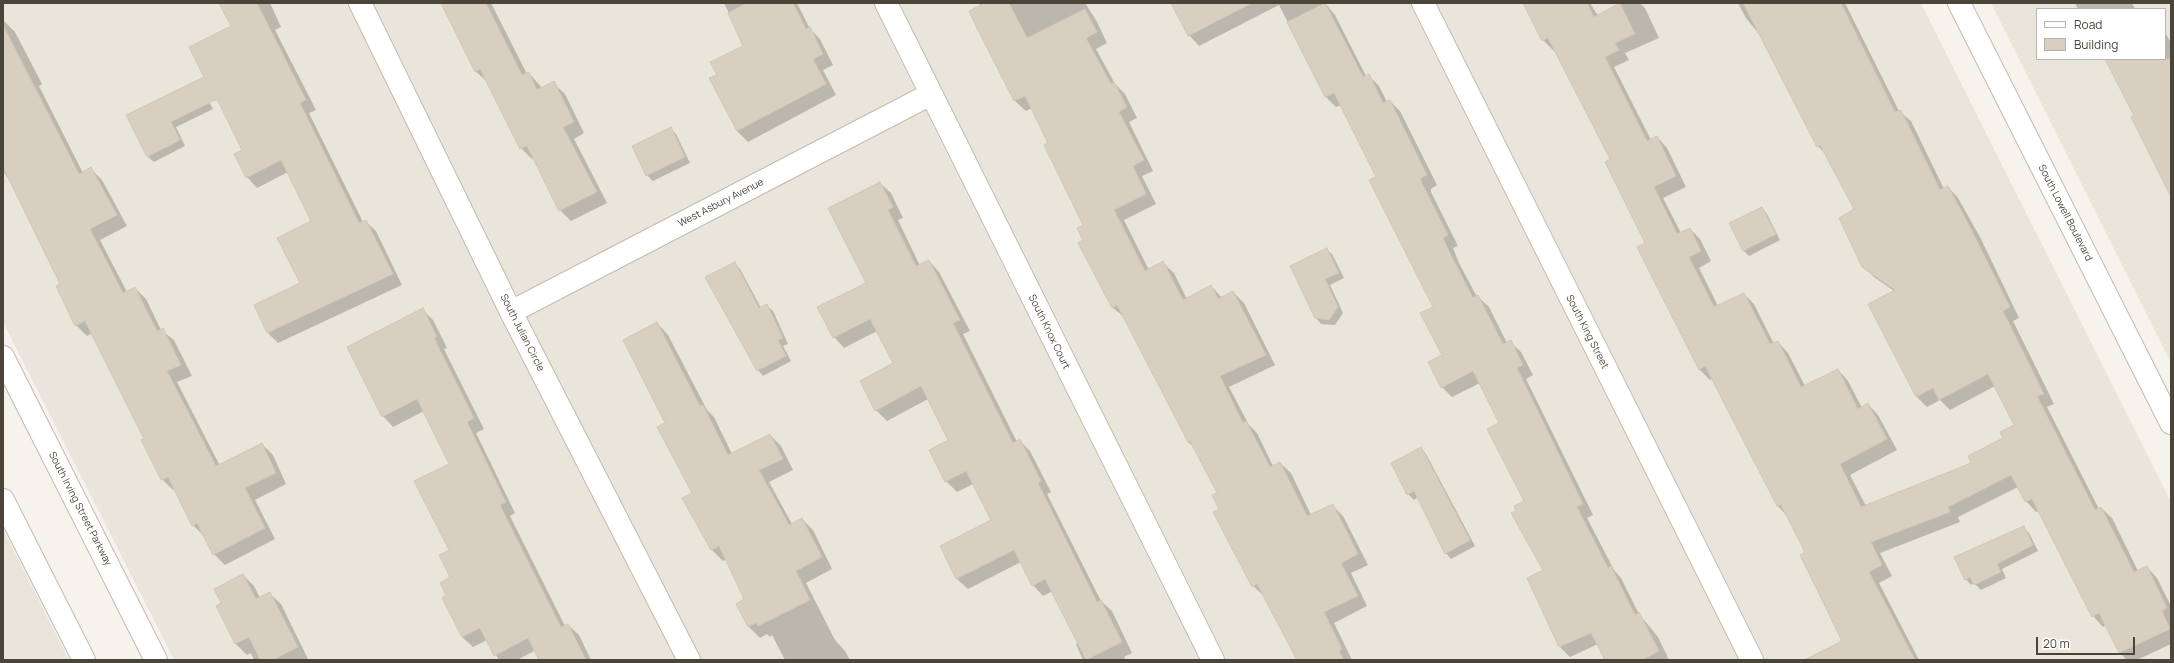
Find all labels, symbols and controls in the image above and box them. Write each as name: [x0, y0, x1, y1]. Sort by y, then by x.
legend: [2036, 8, 2166, 60]
text: Road: [2074, 16, 2102, 33]
text: Building: [2074, 36, 2118, 53]
street label: South Lowell Boulevard: [2035, 163, 2095, 263]
street label: West Asbury Avenue: [676, 176, 766, 230]
street label: South Julian Circle: [497, 292, 547, 374]
street label: South Knox Court: [1026, 293, 1072, 371]
street label: South King Street: [1563, 293, 1611, 371]
street label: South Irving Street Parkway: [46, 450, 114, 568]
scale bar: [2038, 629, 2137, 655]
text: 20 m: [2043, 635, 2070, 652]

